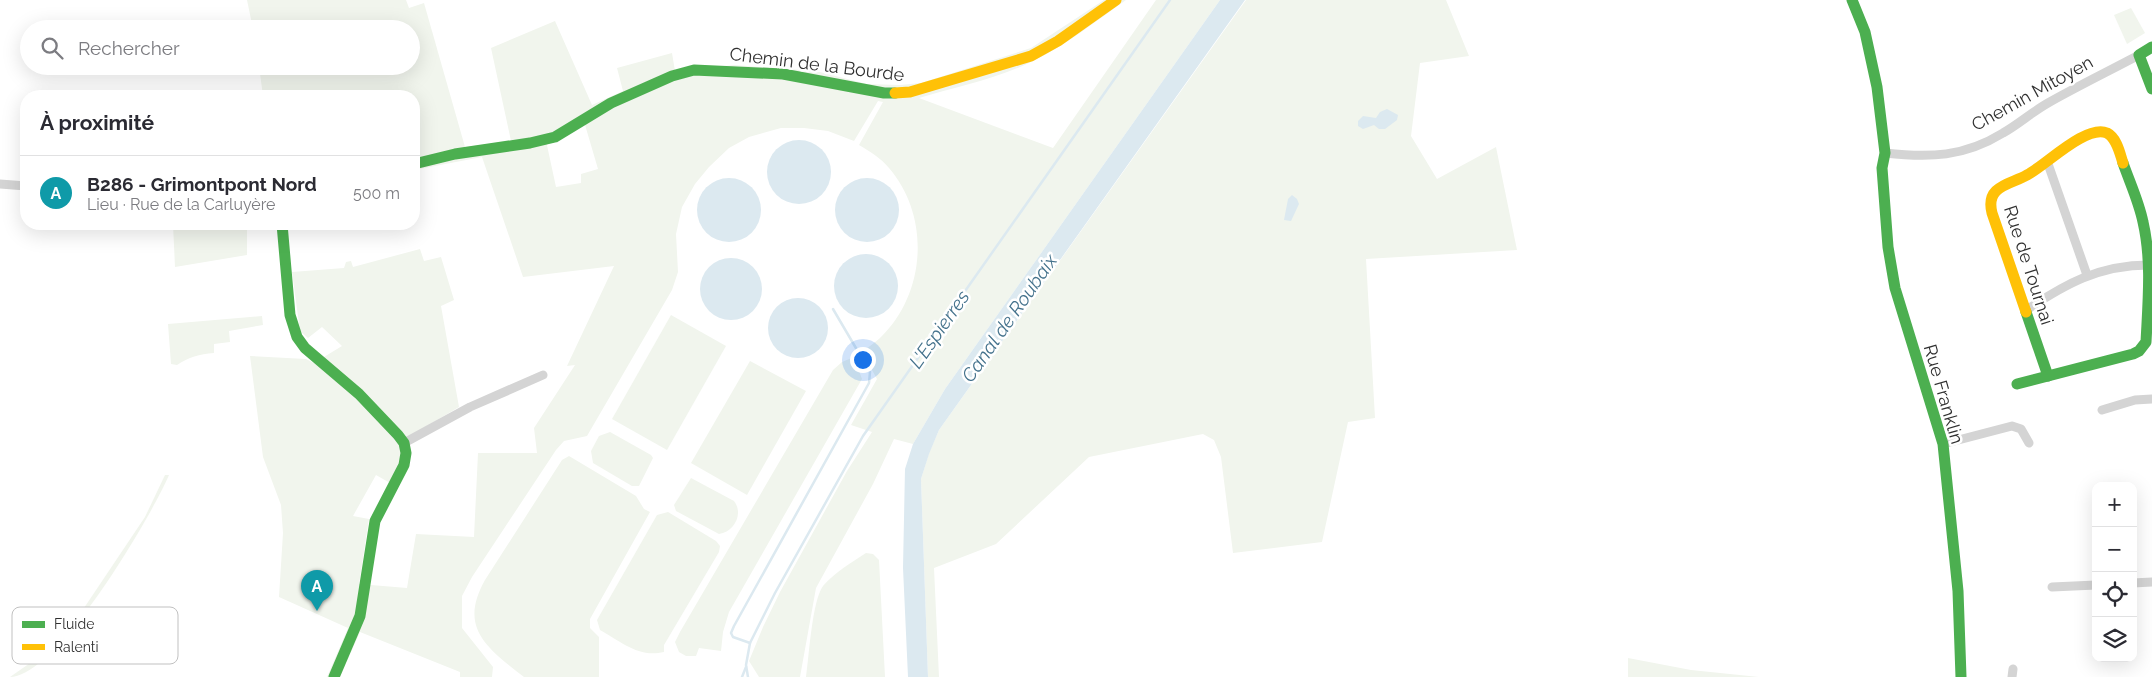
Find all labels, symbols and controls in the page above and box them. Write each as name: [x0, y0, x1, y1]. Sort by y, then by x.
search box: [20, 20, 420, 75]
icon: search: [38, 34, 66, 62]
text: Rechercher: [78, 37, 180, 59]
street label: Chemin de la Bourde: [728, 43, 906, 85]
street label: Chemin Mitoyen: [1968, 51, 2096, 135]
text: À proximité: [40, 110, 154, 135]
text: B286 - Grimontpont Nord: [87, 173, 317, 195]
text: A: [51, 184, 61, 203]
text: 500 m: [353, 184, 400, 203]
text: Lieu · Rue de la Carluyère: [87, 195, 275, 214]
street label: Rue de Tournai: [2000, 203, 2058, 327]
water label: Canal de Roubaix: [957, 249, 1062, 386]
water label: L'Espierres: [904, 286, 974, 372]
street label: Rue Franklin: [1920, 342, 1968, 446]
your location: [850, 347, 876, 373]
map controls: [2092, 482, 2137, 662]
button: +: [2092, 482, 2137, 527]
button: −: [2092, 527, 2137, 572]
pin: A: [301, 570, 333, 611]
button: locate: [2092, 572, 2137, 617]
legend: [12, 607, 178, 664]
text: Fluide: [54, 616, 94, 632]
button: layers: [2092, 617, 2137, 662]
text: Ralenti: [54, 639, 99, 655]

